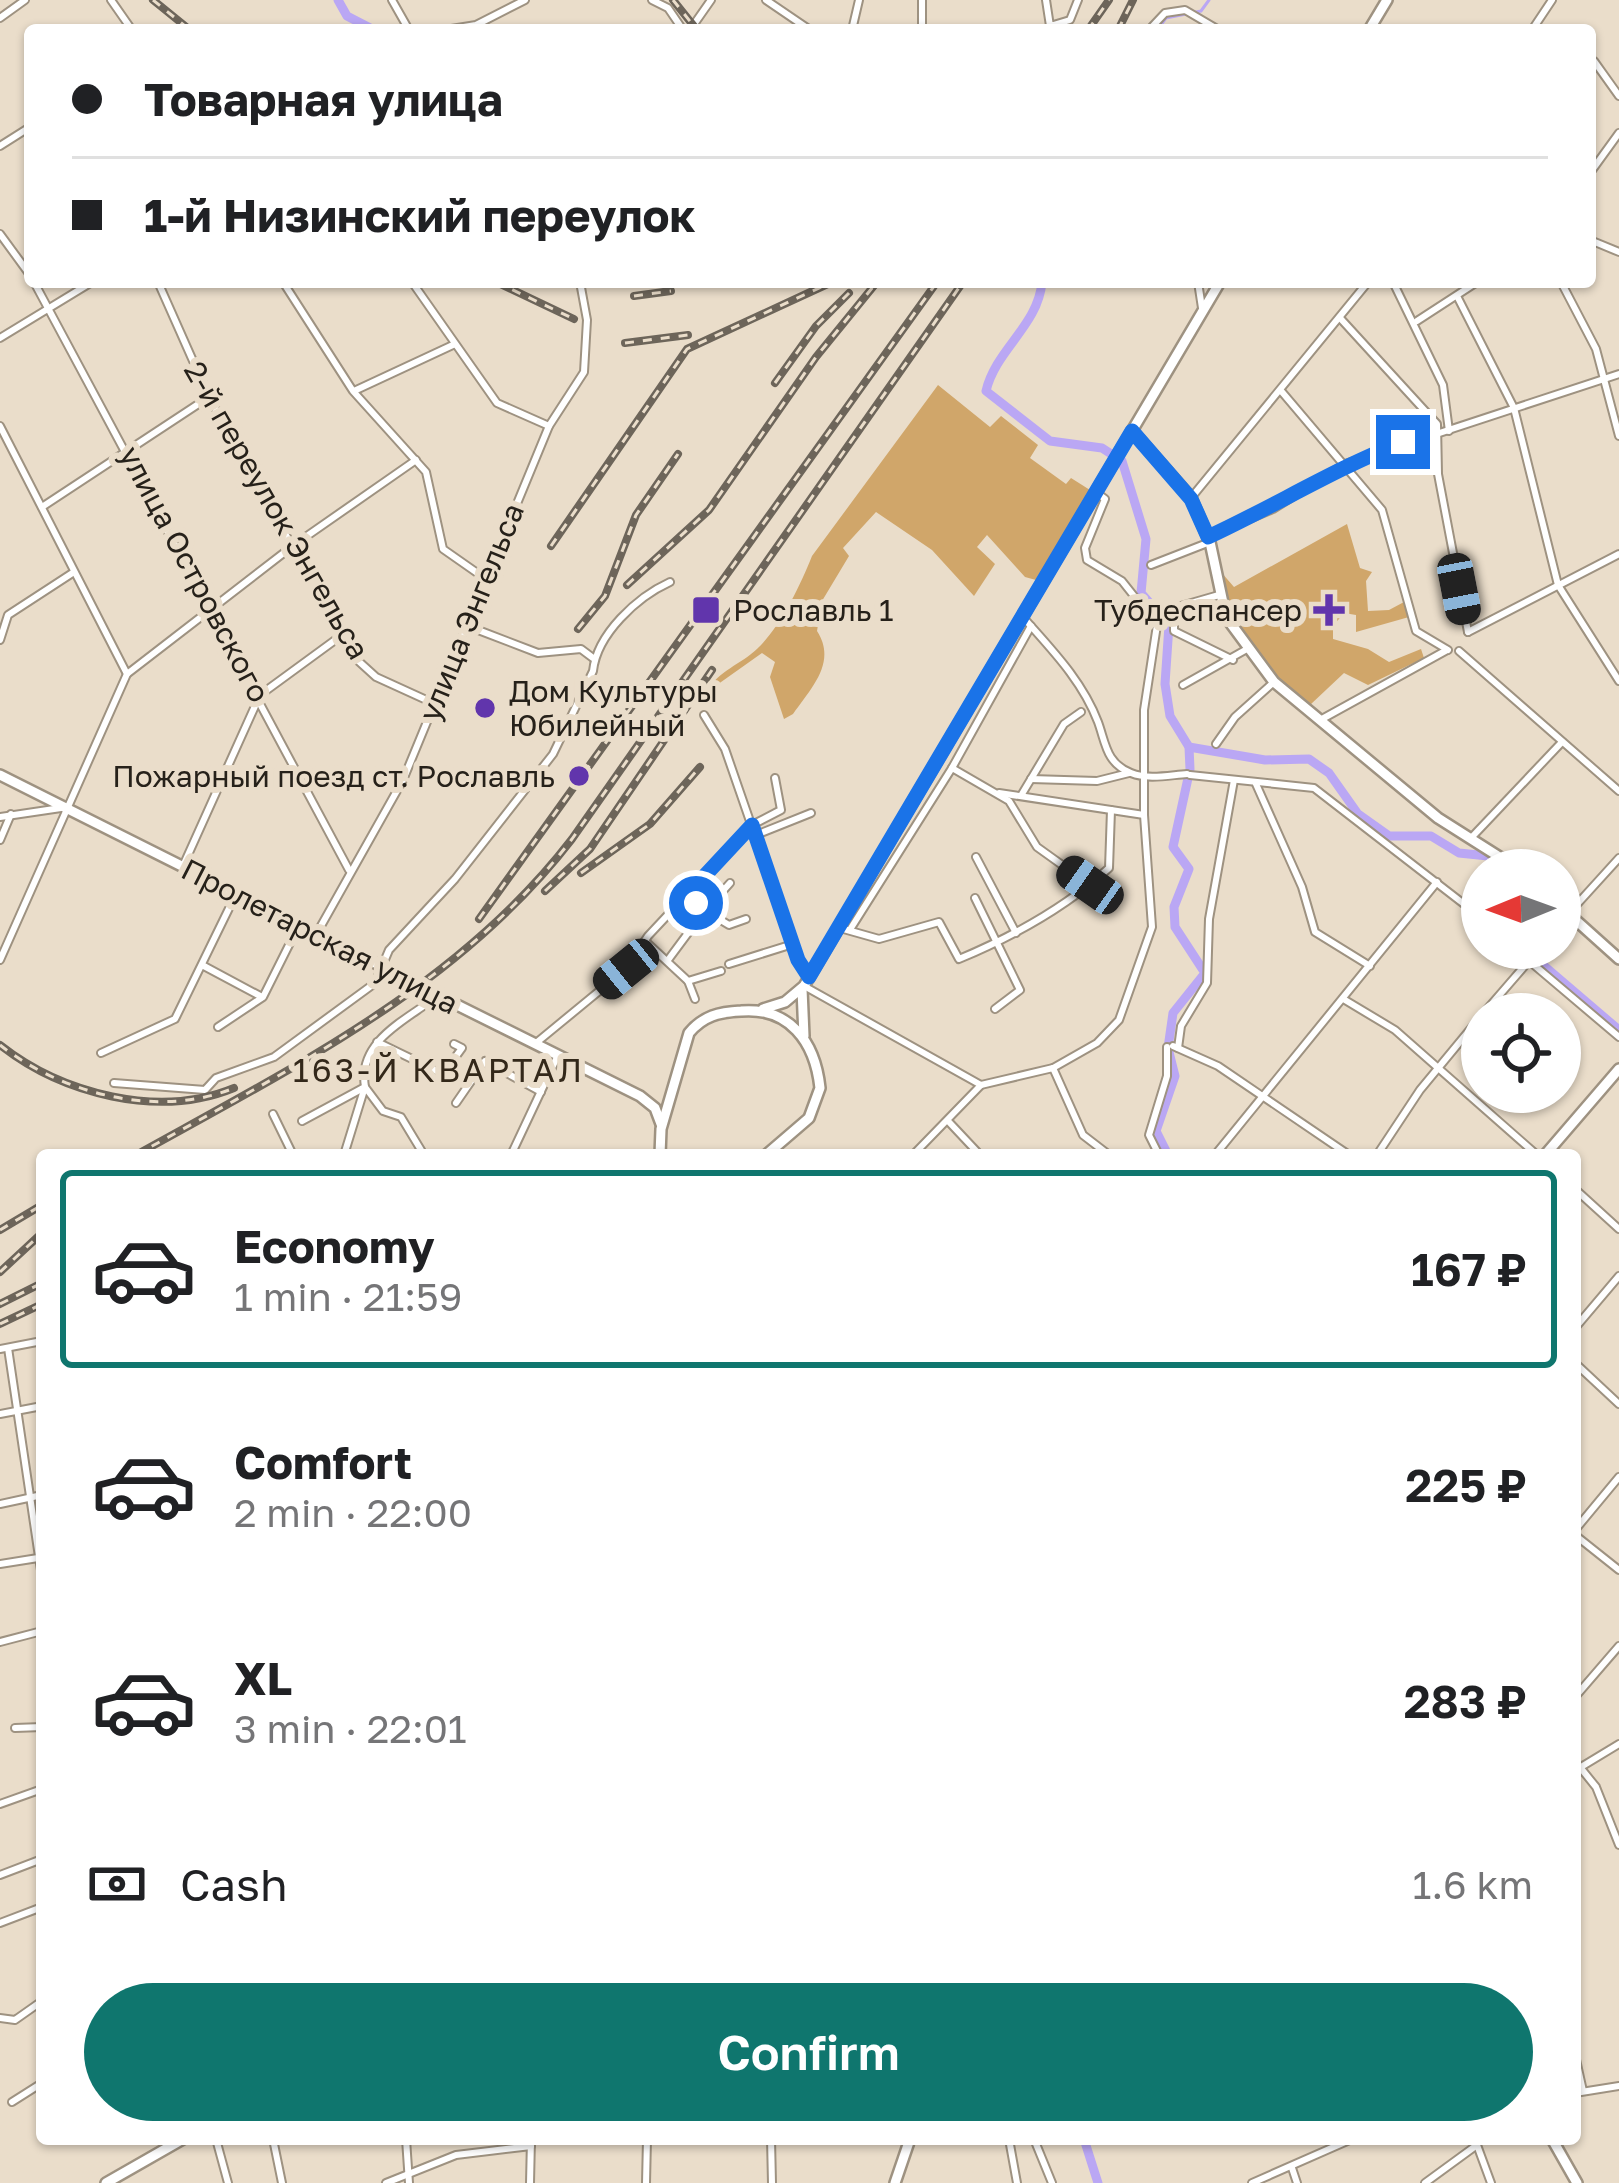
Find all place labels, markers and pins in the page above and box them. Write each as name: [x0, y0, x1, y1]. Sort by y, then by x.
place label: Рославль 1: [733, 592, 894, 628]
place label: Тубдеспансер: [1094, 592, 1302, 628]
marker: Рославль 1: [690, 594, 722, 626]
marker: Тубдеспансер: [1313, 594, 1345, 626]
place label: Дом Культуры Юбилейный: [509, 673, 718, 743]
marker: Дом Культуры Юбилейный: [472, 695, 498, 721]
place label: Пожарный поезд ст. Рославль: [112, 758, 555, 794]
marker: Пожарный поезд ст. Рославль: [566, 763, 592, 789]

